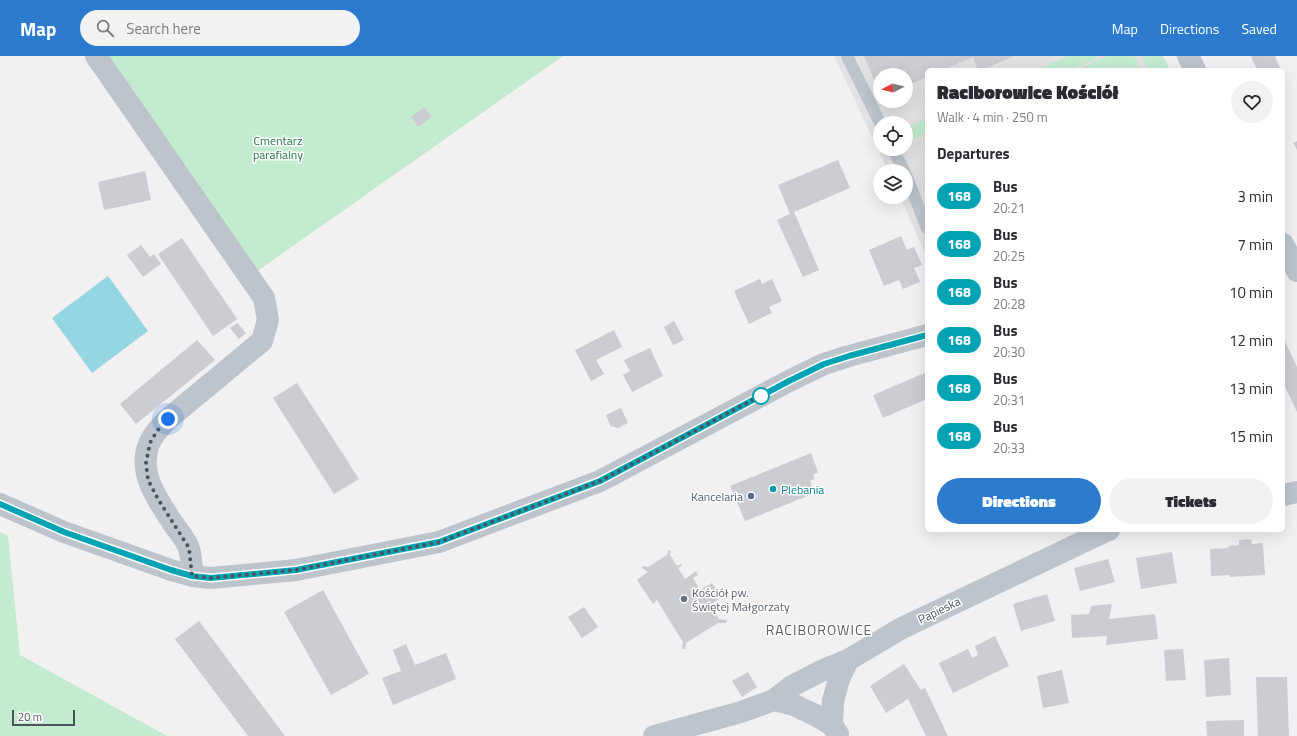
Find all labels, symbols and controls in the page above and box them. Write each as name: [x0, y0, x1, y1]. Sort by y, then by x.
search box: [80, 10, 360, 46]
text: Map: [20, 14, 56, 43]
icon: search: [94, 17, 116, 39]
text: Search here: [126, 17, 201, 40]
text: Map: [1112, 18, 1138, 39]
text: Directions: [1160, 18, 1219, 39]
text: Saved: [1241, 18, 1277, 39]
north arrow: [873, 68, 913, 108]
map controls: [873, 68, 913, 204]
text: Raciborowice Kościół: [937, 77, 1118, 106]
button: heart: [1231, 81, 1273, 123]
text: Walk · 4 min · 250 m: [937, 107, 1048, 127]
button: locate: [873, 116, 913, 156]
park label: Cmentarz parafialny: [253, 131, 303, 164]
text: Departures: [937, 142, 1010, 165]
button: layers: [873, 164, 913, 204]
text: Bus: [993, 175, 1018, 198]
text: 168: [947, 185, 971, 206]
text: 3 min: [1237, 185, 1273, 208]
text: 20:21: [993, 198, 1025, 218]
text: Bus: [993, 223, 1018, 246]
text: 168: [947, 233, 971, 254]
text: 7 min: [1237, 233, 1273, 256]
text: 20:25: [993, 246, 1025, 266]
text: Bus: [993, 271, 1018, 294]
text: 168: [947, 281, 971, 302]
text: 10 min: [1229, 281, 1273, 304]
text: 20:28: [993, 294, 1025, 314]
text: Bus: [993, 319, 1018, 342]
text: 168: [947, 329, 971, 350]
text: 12 min: [1229, 329, 1273, 352]
text: 20:30: [993, 342, 1025, 362]
text: Bus: [993, 367, 1018, 390]
text: 168: [947, 377, 971, 398]
text: 13 min: [1229, 377, 1273, 400]
unlabelled marker: [752, 387, 770, 405]
text: 20:31: [993, 390, 1025, 410]
your location: [158, 409, 178, 429]
text: Bus: [993, 415, 1018, 438]
text: 168: [947, 425, 971, 446]
text: 15 min: [1229, 425, 1273, 448]
text: 20:33: [993, 438, 1025, 458]
button: Directions: [937, 478, 1101, 524]
button: Tickets: [1109, 478, 1273, 524]
place label: Plebania: [781, 480, 824, 499]
marker: Plebania: [768, 484, 778, 494]
place label: Kancelaria: [691, 487, 743, 506]
marker: Kancelaria: [746, 491, 756, 501]
place label: Kościół pw. Świętej Małgorzaty: [692, 583, 790, 616]
street label: Papieska: [914, 592, 964, 628]
marker: Kościół pw. Świętej Małgorzaty: [679, 594, 689, 604]
district label: RACIBOROWICE: [766, 619, 872, 640]
scale bar: [12, 708, 75, 727]
text: 20 m: [18, 709, 42, 725]

